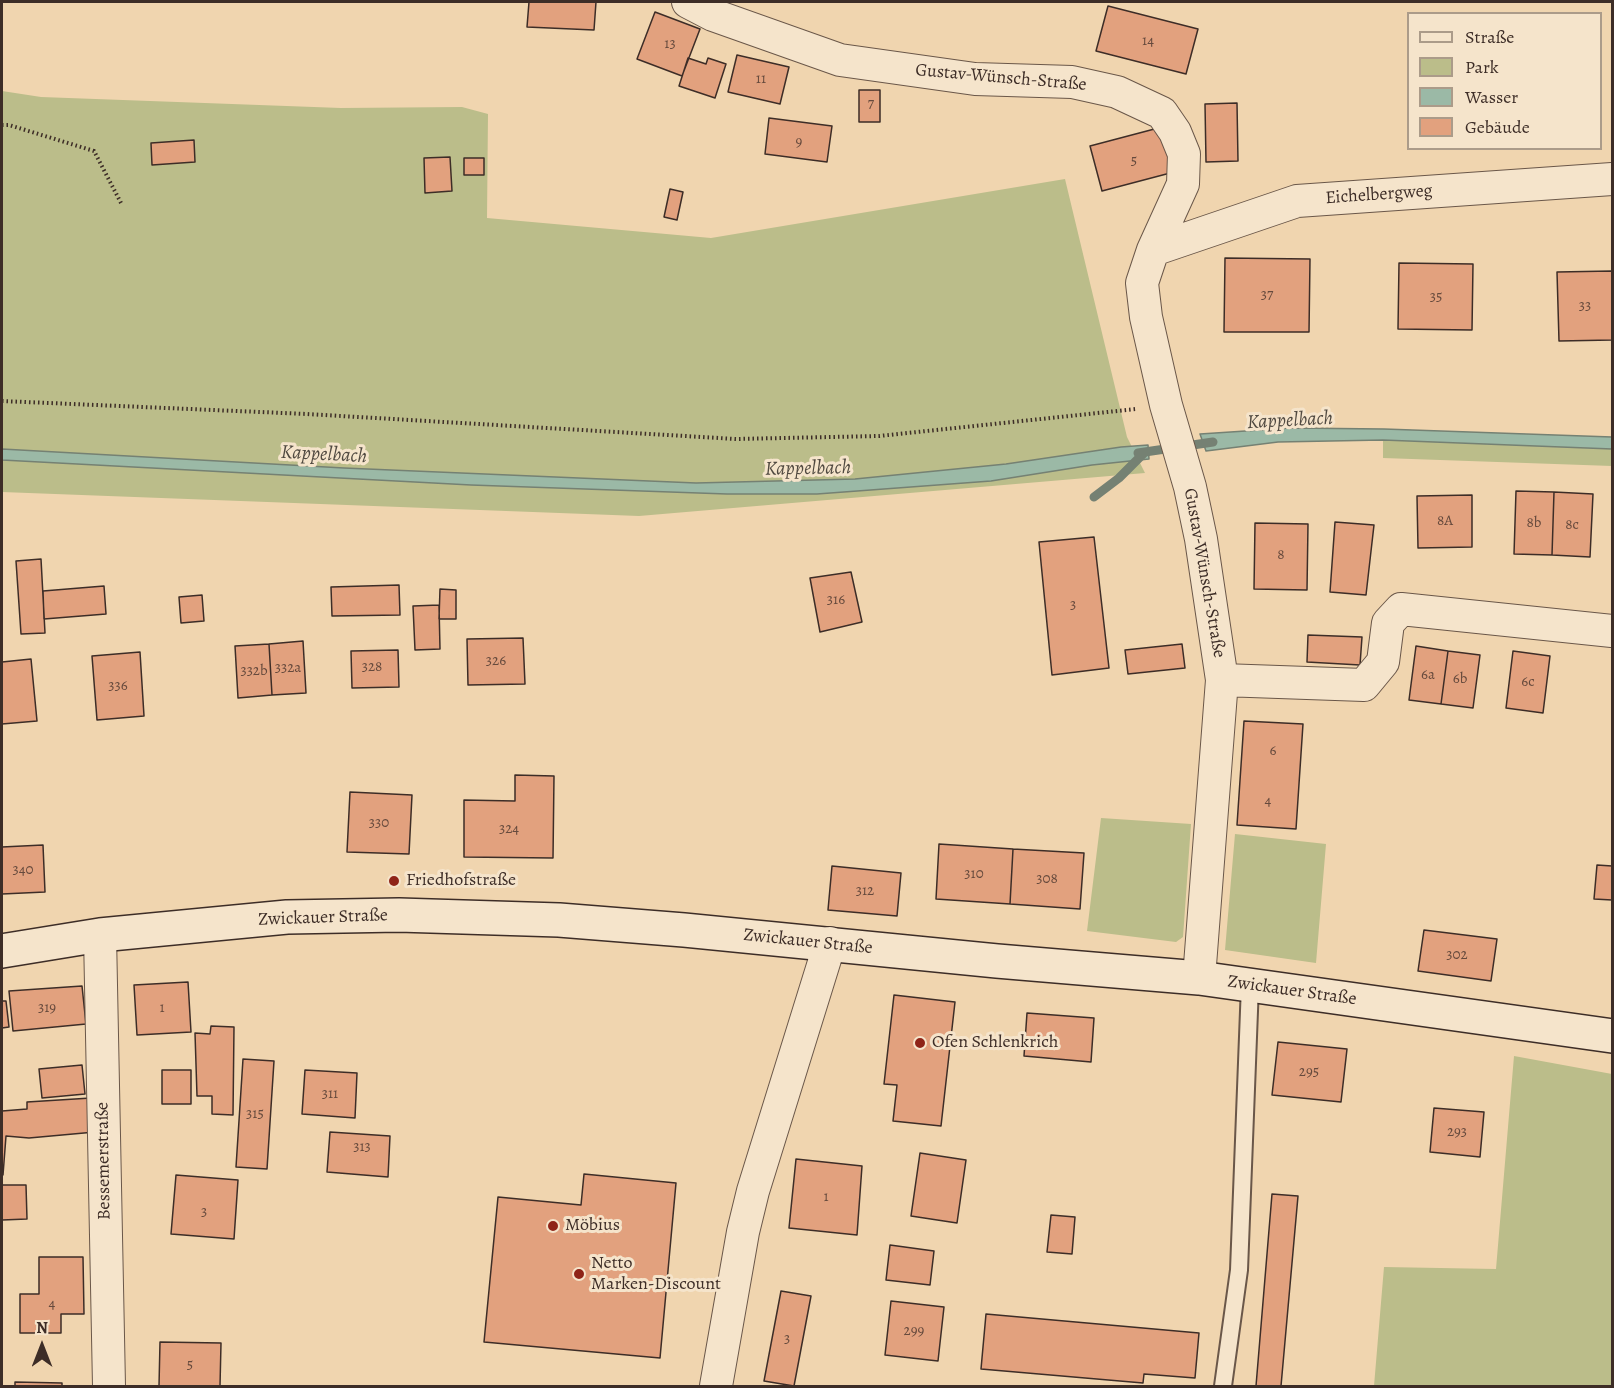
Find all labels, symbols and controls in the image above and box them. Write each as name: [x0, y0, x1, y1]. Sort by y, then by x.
legend: [1407, 12, 1602, 150]
text: Straße: [1465, 25, 1514, 49]
house number: 14: [1142, 32, 1154, 50]
house number: 13: [664, 35, 676, 53]
text: Park: [1465, 55, 1499, 79]
street label: Gustav-Wünsch-Straße: [915, 60, 1087, 96]
house number: 11: [756, 70, 766, 88]
text: Wasser: [1465, 85, 1518, 109]
house number: 7: [868, 95, 874, 113]
text: Gebäude: [1465, 115, 1530, 139]
house number: 9: [796, 133, 802, 151]
house number: 5: [1131, 152, 1137, 170]
street label: Eichelbergweg: [1325, 180, 1433, 210]
house number: 37: [1261, 286, 1273, 304]
house number: 35: [1430, 288, 1442, 306]
house number: 33: [1579, 297, 1591, 315]
water label: Kappelbach: [1246, 407, 1334, 435]
water label: Kappelbach: [280, 441, 368, 469]
water label: Kappelbach: [765, 456, 851, 482]
street label: Gustav-Wünsch-Straße: [1178, 487, 1230, 659]
house number: 8A: [1437, 512, 1453, 530]
house number: 8b: [1527, 514, 1541, 532]
house number: 8c: [1565, 516, 1579, 534]
house number: 8: [1277, 546, 1285, 564]
house number: 316: [827, 591, 845, 609]
house number: 3: [1070, 596, 1076, 614]
house number: 326: [486, 652, 506, 670]
house number: 328: [362, 658, 382, 676]
house number: 332a: [275, 659, 301, 677]
house number: 332b: [240, 662, 268, 680]
house number: 6a: [1421, 666, 1435, 684]
house number: 6b: [1453, 670, 1467, 688]
house number: 6c: [1521, 673, 1535, 691]
house number: 336: [108, 677, 128, 695]
house number: 6: [1270, 742, 1276, 760]
house number: 4: [1265, 792, 1271, 810]
house number: 330: [369, 814, 389, 832]
house number: 324: [499, 820, 519, 838]
house number: 340: [12, 861, 34, 879]
house number: 310: [964, 865, 984, 883]
place label: Friedhofstraße: [406, 870, 516, 892]
house number: 308: [1036, 870, 1058, 888]
marker: Friedhofstraße: [387, 874, 401, 888]
house number: 312: [856, 882, 874, 900]
street label: Zwickauer Straße: [258, 905, 388, 931]
street label: Zwickauer Straße: [742, 924, 874, 960]
house number: 302: [1446, 946, 1468, 964]
street label: Zwickauer Straße: [1226, 971, 1358, 1011]
house number: 319: [38, 999, 56, 1017]
house number: 1: [159, 999, 165, 1017]
place label: Ofen Schlenkrich: [932, 1032, 1058, 1054]
marker: Ofen Schlenkrich: [913, 1036, 927, 1050]
house number: 295: [1299, 1063, 1319, 1081]
house number: 311: [322, 1085, 338, 1103]
street label: Bessemerstraße: [92, 1102, 116, 1220]
house number: 315: [246, 1105, 264, 1123]
house number: 293: [1447, 1123, 1467, 1141]
house number: 313: [353, 1138, 371, 1156]
house number: 1: [823, 1188, 829, 1206]
house number: 3: [201, 1203, 207, 1221]
place label: Möbius: [565, 1215, 620, 1237]
marker: Möbius: [546, 1219, 560, 1233]
place label: Netto Marken-Discount: [591, 1253, 721, 1296]
marker: Netto Marken-Discount: [572, 1267, 586, 1281]
house number: 4: [49, 1295, 55, 1313]
north arrow: [12, 1316, 72, 1376]
text: N: [36, 1317, 48, 1339]
house number: 299: [904, 1322, 924, 1340]
house number: 3: [784, 1330, 790, 1348]
house number: 5: [187, 1356, 193, 1374]

